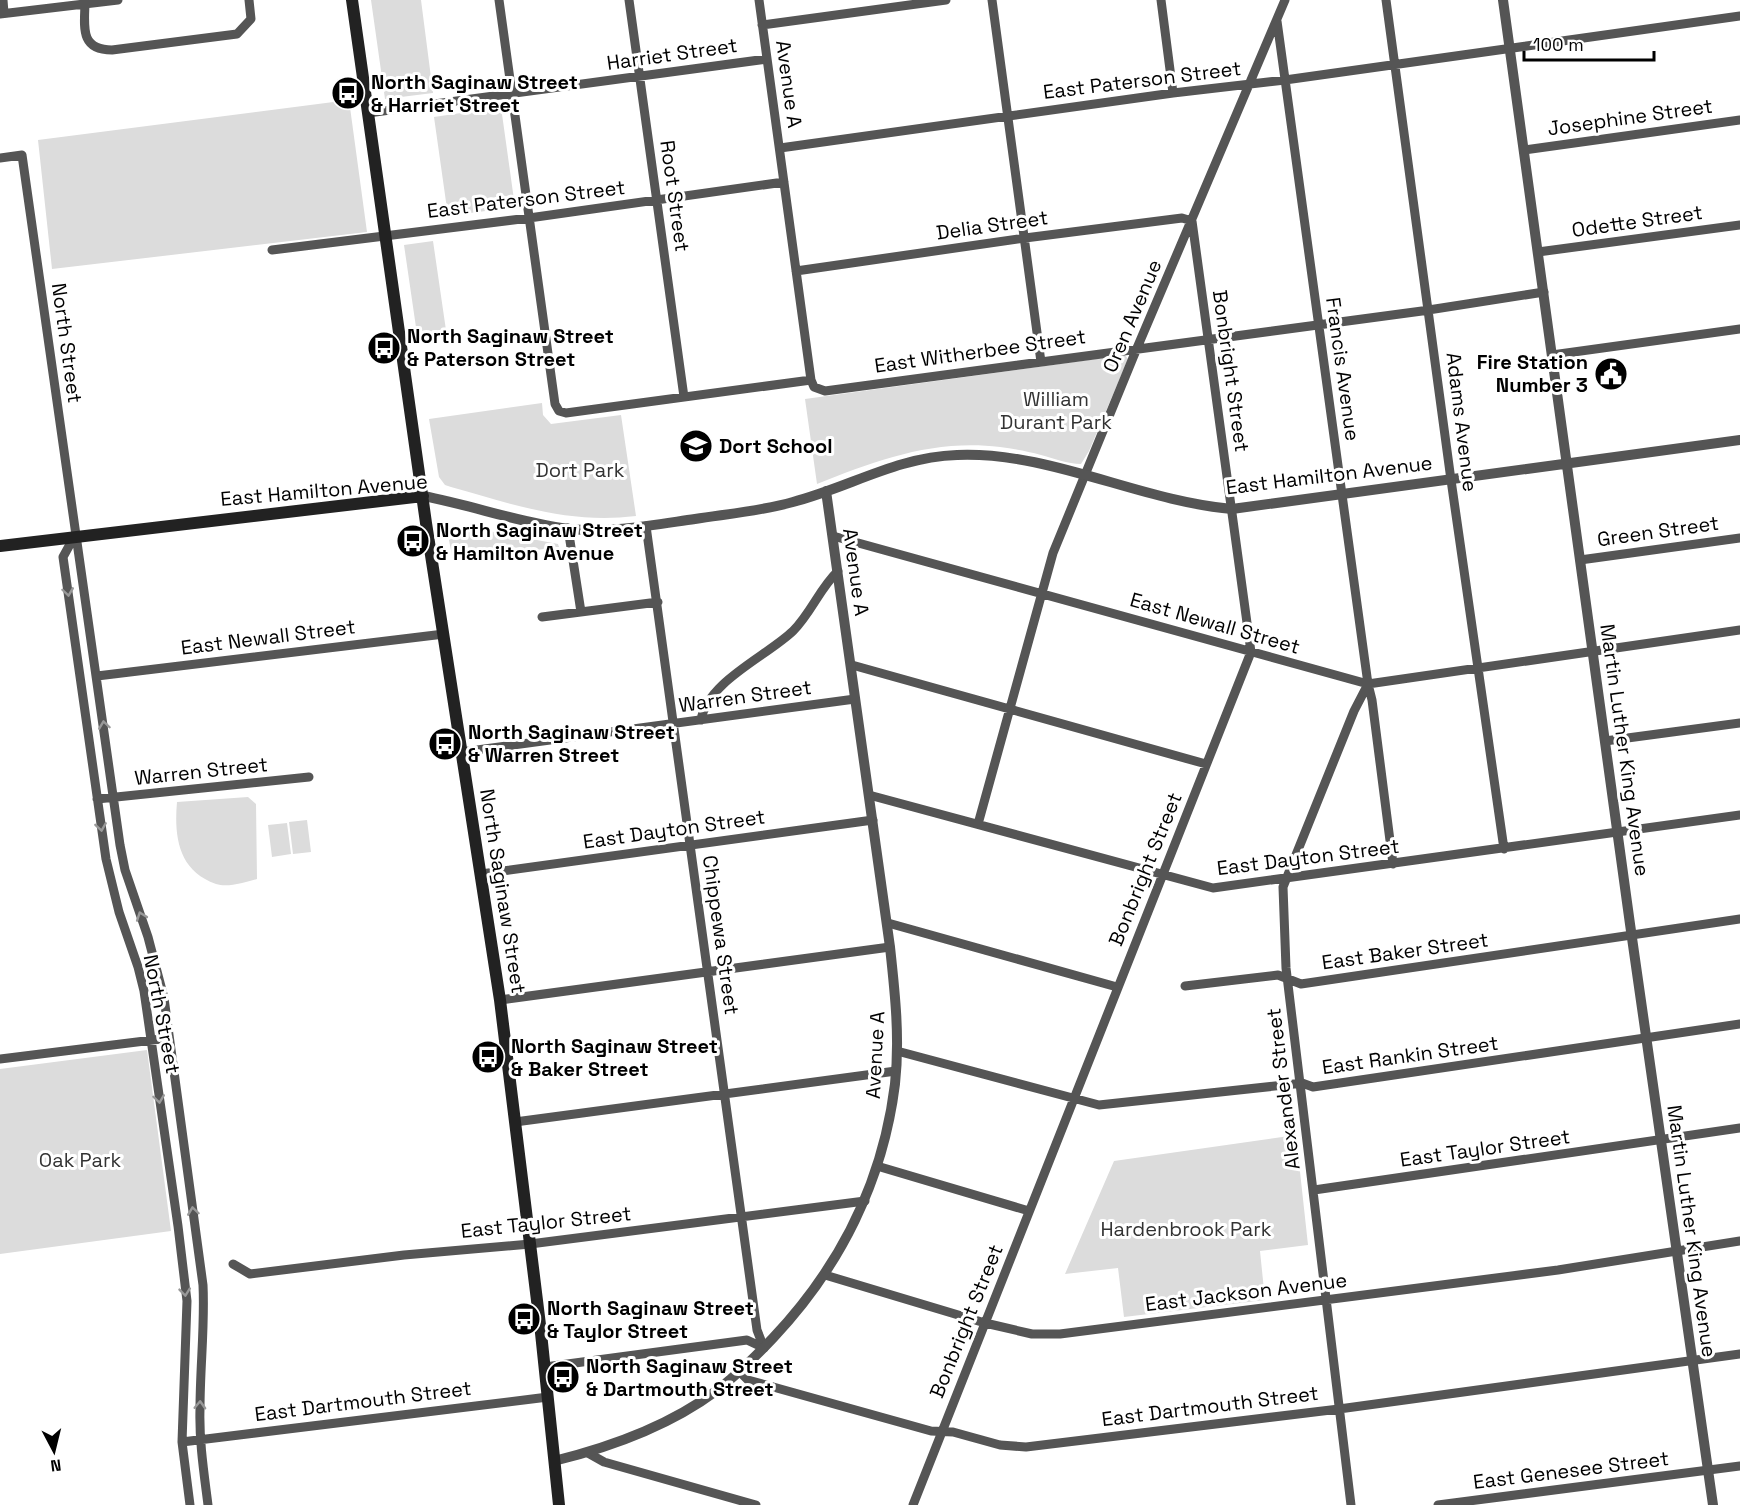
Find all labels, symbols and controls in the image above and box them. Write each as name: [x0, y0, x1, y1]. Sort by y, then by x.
scale bar: [1524, 24, 1654, 62]
street label: Harriet Street: [605, 32, 739, 76]
text: 100 m: [1533, 33, 1584, 56]
street label: Avenue A: [770, 39, 808, 130]
street label: East Paterson Street: [1041, 55, 1243, 105]
place label: North Saginaw Street & Harriet Street: [371, 69, 578, 118]
bus stop icon: North Saginaw Street & Harriet Street: [330, 75, 366, 111]
street label: Josephine Street: [1546, 93, 1714, 141]
street label: Root Street: [654, 139, 696, 253]
street label: East Paterson Street: [425, 174, 627, 224]
street label: Odette Street: [1570, 199, 1704, 243]
street label: Delia Street: [934, 204, 1050, 246]
street label: Oren Avenue: [1097, 256, 1167, 376]
street label: North Street: [46, 281, 88, 405]
street label: Bonbright Street: [1207, 288, 1255, 454]
street label: Francis Avenue: [1320, 296, 1366, 442]
place label: North Saginaw Street & Paterson Street: [407, 323, 614, 372]
street label: East Witherbee Street: [873, 323, 1087, 379]
bus stop icon: North Saginaw Street & Paterson Street: [366, 330, 402, 366]
place label: Fire Station Number 3: [1477, 349, 1588, 398]
street label: Adams Avenue: [1441, 351, 1483, 493]
public building icon: Fire Station Number 3: [1593, 356, 1629, 392]
park label: William Durant Park: [1000, 386, 1112, 435]
school or university icon: Dort School: [678, 428, 714, 464]
place label: Dort School: [719, 433, 833, 459]
street label: East Hamilton Avenue: [1224, 449, 1434, 501]
park label: Dort Park: [535, 457, 625, 483]
street label: East Hamilton Avenue: [219, 468, 429, 512]
street label: Green Street: [1595, 510, 1721, 552]
place label: North Saginaw Street & Hamilton Avenue: [436, 517, 643, 566]
bus stop icon: North Saginaw Street & Hamilton Avenue: [395, 523, 431, 559]
street label: Avenue A: [837, 527, 875, 618]
street label: East Newall Street: [1127, 586, 1303, 660]
one-way arrow: [61, 588, 73, 597]
street label: East Newall Street: [179, 613, 357, 661]
street label: Martin Luther King Avenue: [1594, 622, 1656, 878]
street label: Warren Street: [677, 674, 813, 718]
place label: North Saginaw Street & Warren Street: [468, 719, 675, 768]
one-way arrow: [98, 721, 110, 730]
bus stop icon: North Saginaw Street & Warren Street: [427, 726, 463, 762]
street label: Warren Street: [133, 751, 269, 791]
street label: North Saginaw Street: [474, 787, 532, 995]
street label: Bonbright Street: [1102, 788, 1188, 950]
street label: East Dayton Street: [581, 803, 767, 855]
one-way arrow: [95, 822, 107, 832]
street label: East Dayton Street: [1215, 833, 1401, 881]
street label: Chippewa Street: [697, 853, 745, 1017]
one-way arrow: [135, 911, 148, 922]
street label: East Baker Street: [1320, 926, 1490, 976]
street label: North Street: [138, 952, 186, 1076]
street label: Alexander Street: [1260, 1007, 1306, 1171]
street label: Avenue A: [860, 1010, 890, 1100]
street label: East Rankin Street: [1320, 1030, 1500, 1080]
place label: North Saginaw Street & Baker Street: [511, 1033, 718, 1082]
bus stop icon: North Saginaw Street & Baker Street: [470, 1039, 506, 1075]
one-way arrow: [153, 1094, 165, 1104]
street label: Martin Luther King Avenue: [1661, 1103, 1723, 1359]
street label: East Taylor Street: [1398, 1123, 1572, 1173]
park label: Oak Park: [39, 1147, 121, 1173]
street label: East Taylor Street: [459, 1200, 633, 1244]
one-way arrow: [188, 1206, 200, 1215]
park label: Hardenbrook Park: [1100, 1216, 1272, 1242]
street label: Bonbright Street: [923, 1240, 1009, 1402]
street label: East Jackson Avenue: [1144, 1267, 1348, 1317]
one-way arrow: [179, 1288, 191, 1297]
place label: North Saginaw Street & Taylor Street: [547, 1295, 754, 1344]
bus stop icon: North Saginaw Street & Taylor Street: [506, 1301, 542, 1337]
place label: North Saginaw Street & Dartmouth Street: [586, 1353, 793, 1402]
bus stop icon: North Saginaw Street & Dartmouth Street: [545, 1359, 581, 1395]
street label: East Dartmouth Street: [253, 1375, 473, 1427]
street label: East Dartmouth Street: [1100, 1380, 1320, 1432]
one-way arrow: [194, 1400, 206, 1409]
north arrow: [24, 1421, 84, 1481]
street label: East Genesee Street: [1472, 1445, 1670, 1495]
text: N: [49, 1454, 62, 1476]

